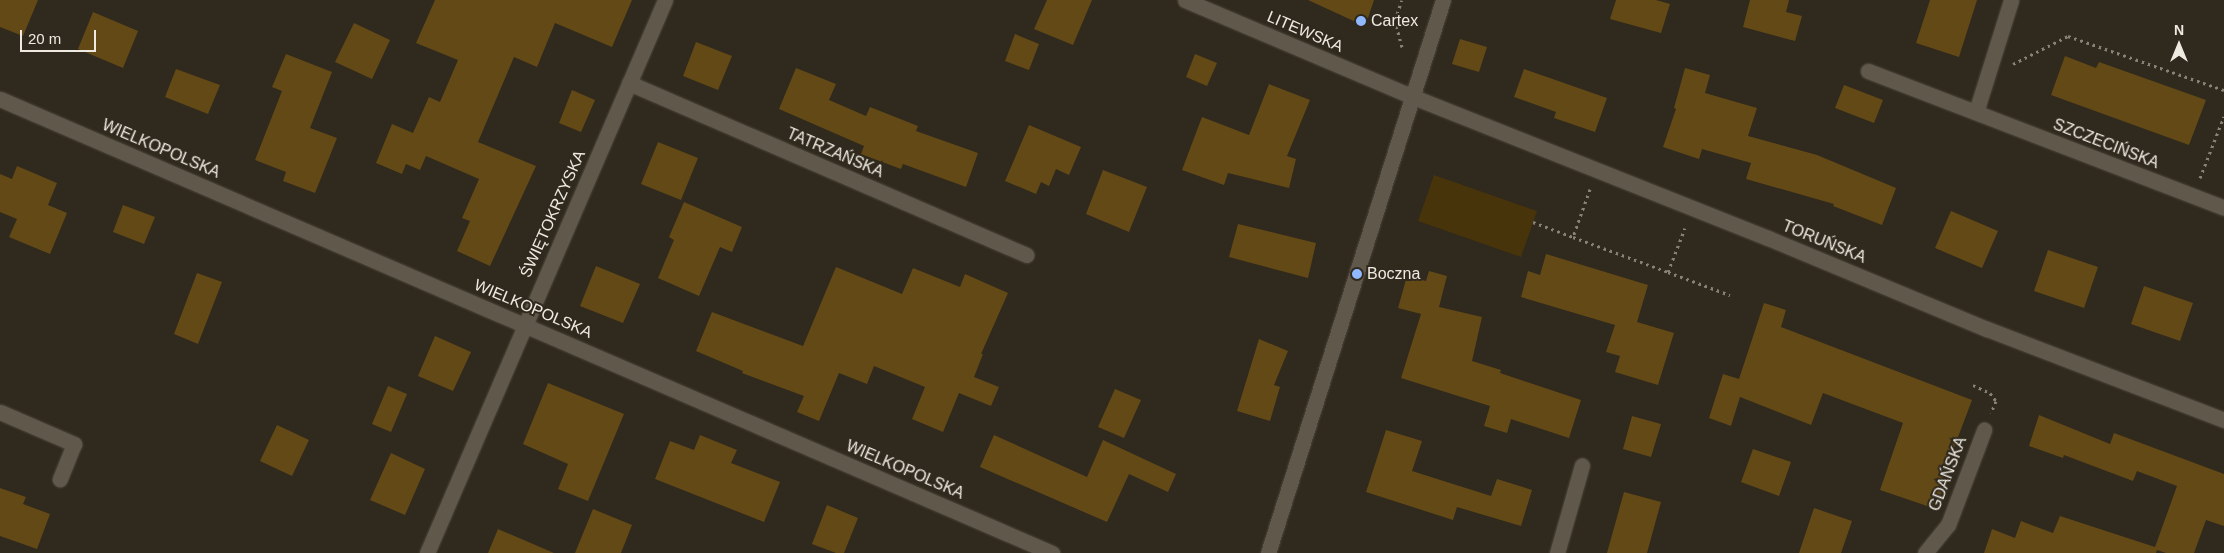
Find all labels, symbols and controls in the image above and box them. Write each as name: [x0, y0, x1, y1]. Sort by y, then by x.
street label: LITEWSKA: [1264, 7, 1346, 57]
place label: Cartex: [1371, 11, 1418, 31]
marker: Cartex: [1355, 15, 1367, 27]
scale bar: [22, 20, 99, 52]
north arrow: [2154, 20, 2204, 70]
text: N: [2174, 22, 2184, 38]
text: 20 m: [28, 30, 61, 47]
street label: WIELKOPOLSKA: [99, 115, 223, 183]
street label: SZCZECIŃSKA: [2050, 115, 2162, 173]
street label: TATRZAŃSKA: [784, 124, 886, 182]
street label: ŚWIĘTOKRZYSKA: [516, 147, 590, 281]
street label: TORUŃSKA: [1779, 217, 1869, 267]
place label: Boczna: [1367, 264, 1420, 284]
marker: Boczna: [1351, 268, 1363, 280]
street label: WIELKOPOLSKA: [471, 275, 595, 343]
street label: GDAŃSKA: [1925, 434, 1971, 514]
street label: WIELKOPOLSKA: [843, 436, 967, 504]

